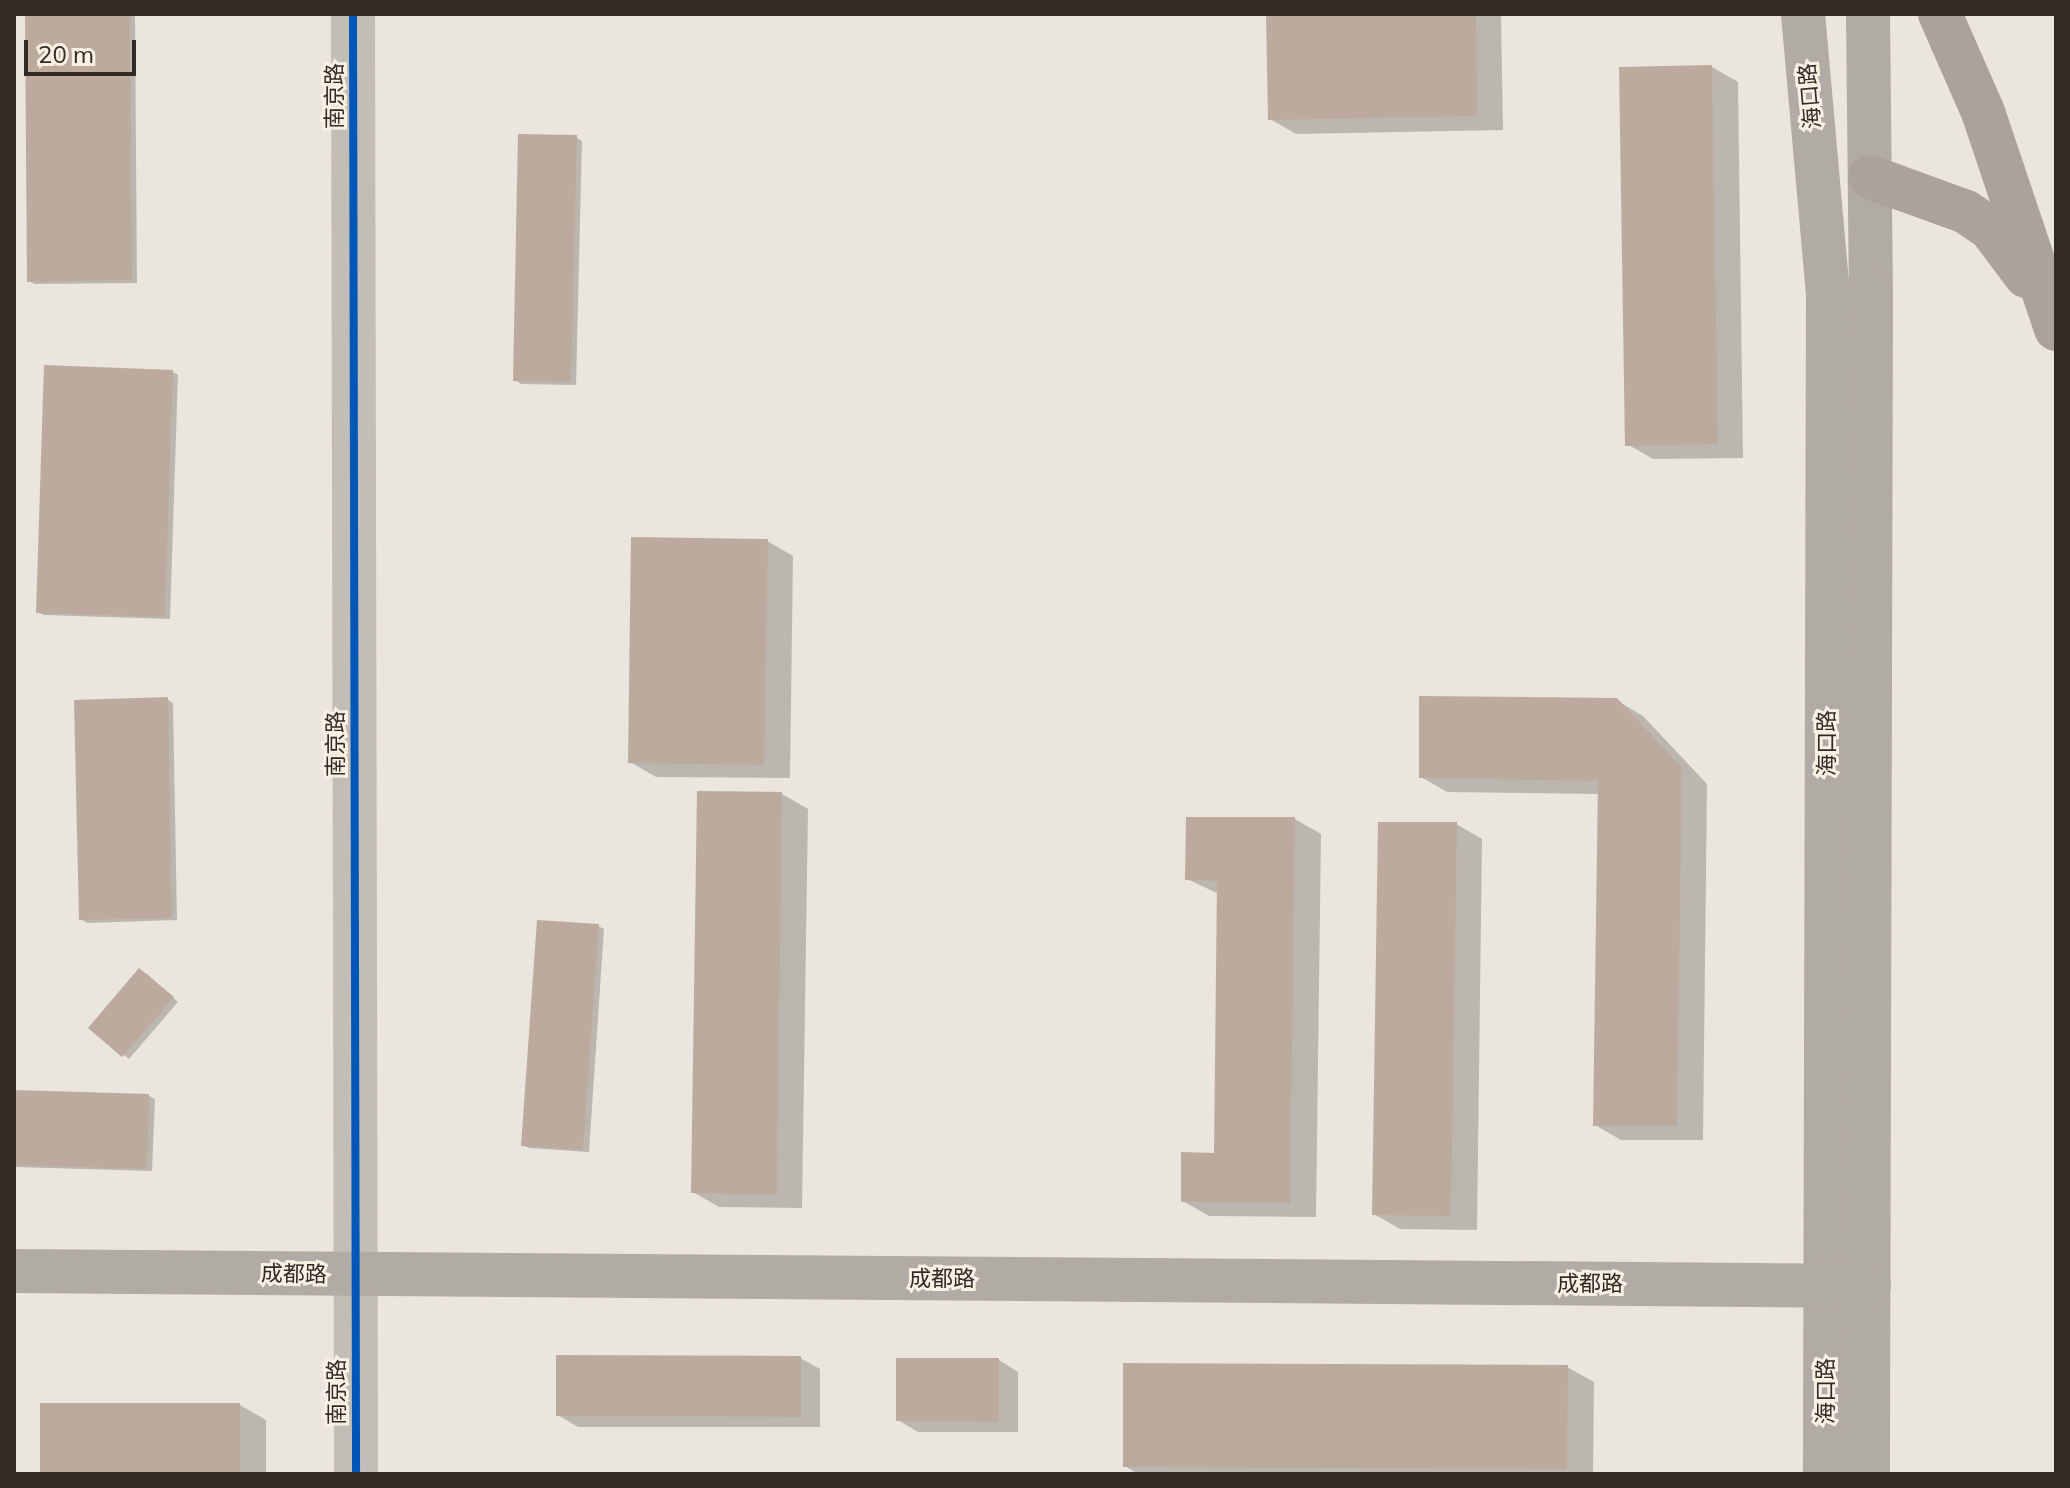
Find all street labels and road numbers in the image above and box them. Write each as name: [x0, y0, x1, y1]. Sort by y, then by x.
street label: 海口路: [1794, 62, 1826, 130]
street label: 南京路: [322, 63, 348, 129]
street label: 海口路: [1814, 710, 1840, 776]
street label: 南京路: [323, 711, 349, 777]
street label: 成都路: [261, 1260, 327, 1288]
street label: 成都路: [909, 1266, 975, 1292]
street label: 成都路: [1557, 1271, 1623, 1297]
street label: 海口路: [1813, 1358, 1839, 1424]
street label: 南京路: [324, 1359, 350, 1425]

